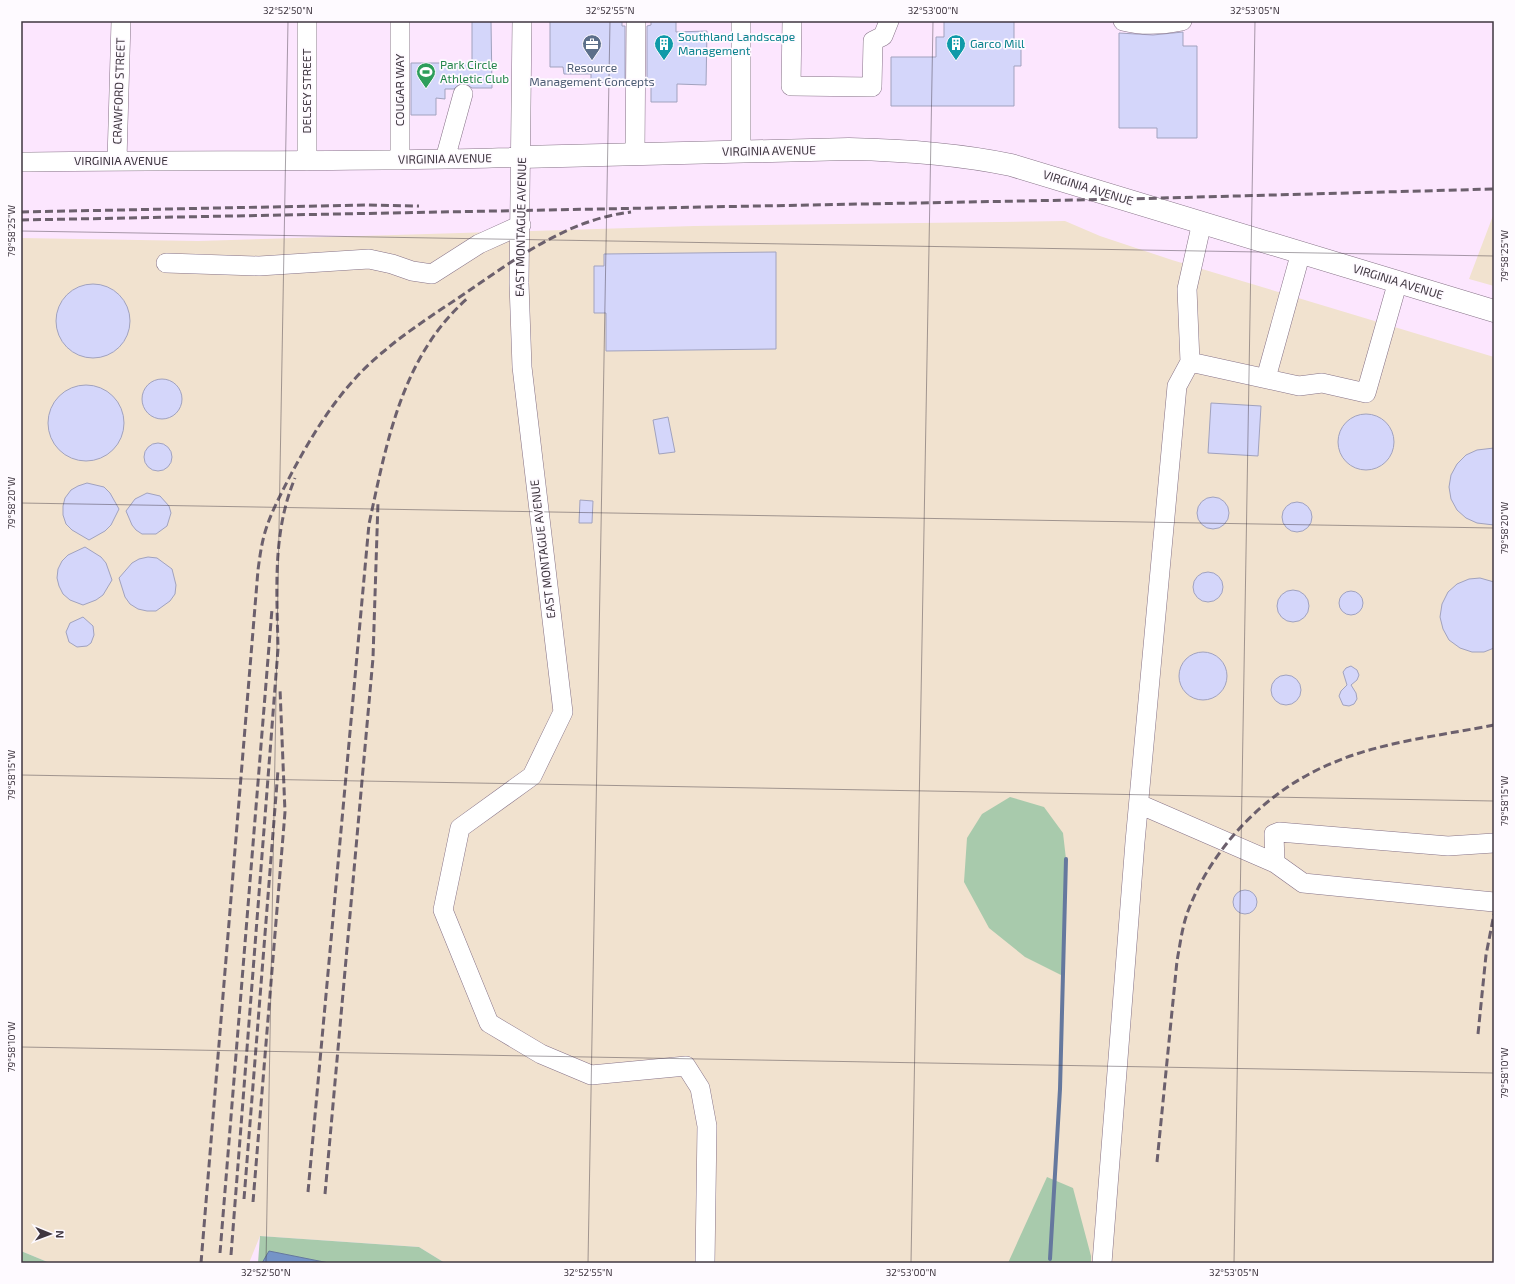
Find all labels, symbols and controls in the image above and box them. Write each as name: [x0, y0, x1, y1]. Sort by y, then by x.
text: 32°52'50"N: [263, 4, 313, 16]
text: 32°52'55"N: [585, 4, 635, 16]
text: 32°53'00"N: [908, 4, 958, 16]
text: 32°53'05"N: [1230, 4, 1280, 16]
place label: Southland Landscape Management: [678, 29, 795, 57]
office icon: Resource Management Concepts: [581, 33, 603, 61]
building icon: Southland Landscape Management: [653, 33, 675, 61]
building icon: Garco Mill: [945, 33, 967, 61]
place label: Garco Mill: [970, 36, 1025, 50]
street label: CRAWFORD STREET: [109, 37, 127, 145]
street label: DELSEY STREET: [299, 48, 313, 134]
street label: COUGAR WAY: [392, 54, 406, 126]
place label: Park Circle Athletic Club: [440, 57, 509, 85]
place label: Resource Management Concepts: [529, 60, 655, 88]
sports icon: Park Circle Athletic Club: [415, 61, 437, 89]
street label: VIRGINIA AVENUE: [722, 142, 816, 158]
street label: VIRGINIA AVENUE: [398, 150, 492, 166]
street label: VIRGINIA AVENUE: [74, 153, 168, 167]
street label: EAST MONTAGUE AVENUE: [512, 157, 528, 297]
street label: VIRGINIA AVENUE: [1041, 167, 1136, 208]
text: 79°58'25"W: [5, 204, 17, 257]
text: 79°58'25"W: [1498, 229, 1510, 282]
street label: VIRGINIA AVENUE: [1351, 261, 1446, 302]
text: 79°58'20"W: [5, 476, 17, 529]
street label: EAST MONTAGUE AVENUE: [527, 479, 557, 619]
text: 79°58'20"W: [1498, 501, 1510, 554]
text: 79°58'15"W: [5, 749, 17, 800]
text: 79°58'15"W: [1498, 775, 1510, 826]
text: 79°58'10"W: [5, 1021, 17, 1073]
text: 79°58'10"W: [1498, 1047, 1510, 1099]
north arrow: [30, 1214, 70, 1254]
text: N: [54, 1230, 67, 1238]
text: 32°52'50"N: [241, 1266, 291, 1278]
text: 32°52'55"N: [563, 1266, 613, 1278]
text: 32°53'00"N: [886, 1266, 936, 1278]
text: 32°53'05"N: [1209, 1266, 1259, 1278]

